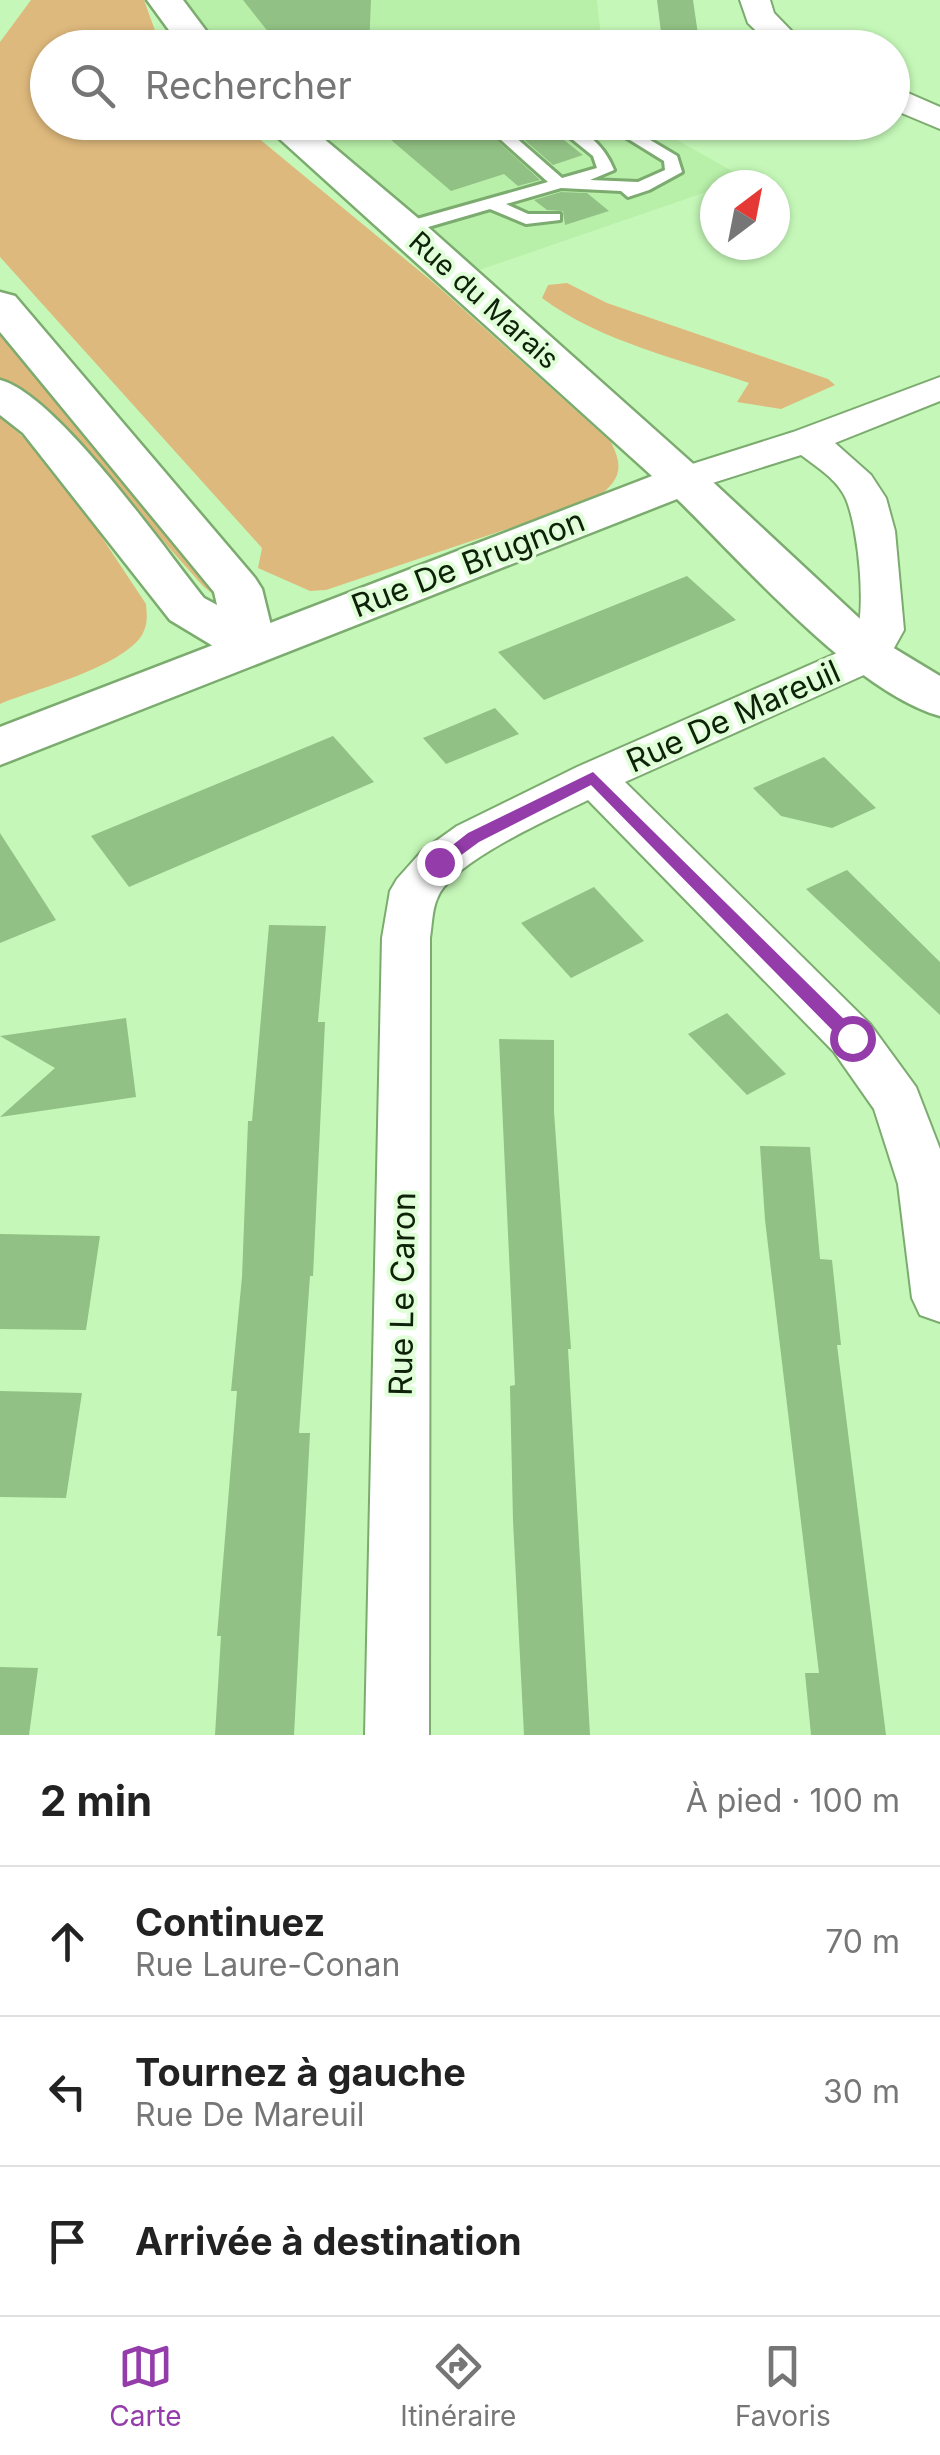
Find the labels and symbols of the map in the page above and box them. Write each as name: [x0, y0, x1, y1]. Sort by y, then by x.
north arrow: [700, 170, 790, 260]
street label: Rue du Marais: [402, 224, 566, 376]
street label: Rue De Brugnon: [346, 501, 590, 625]
street label: Rue De Mareuil: [620, 652, 846, 780]
route end: [417, 840, 463, 886]
route start: [830, 1016, 876, 1062]
street label: Rue Le Caron: [381, 1192, 423, 1396]

